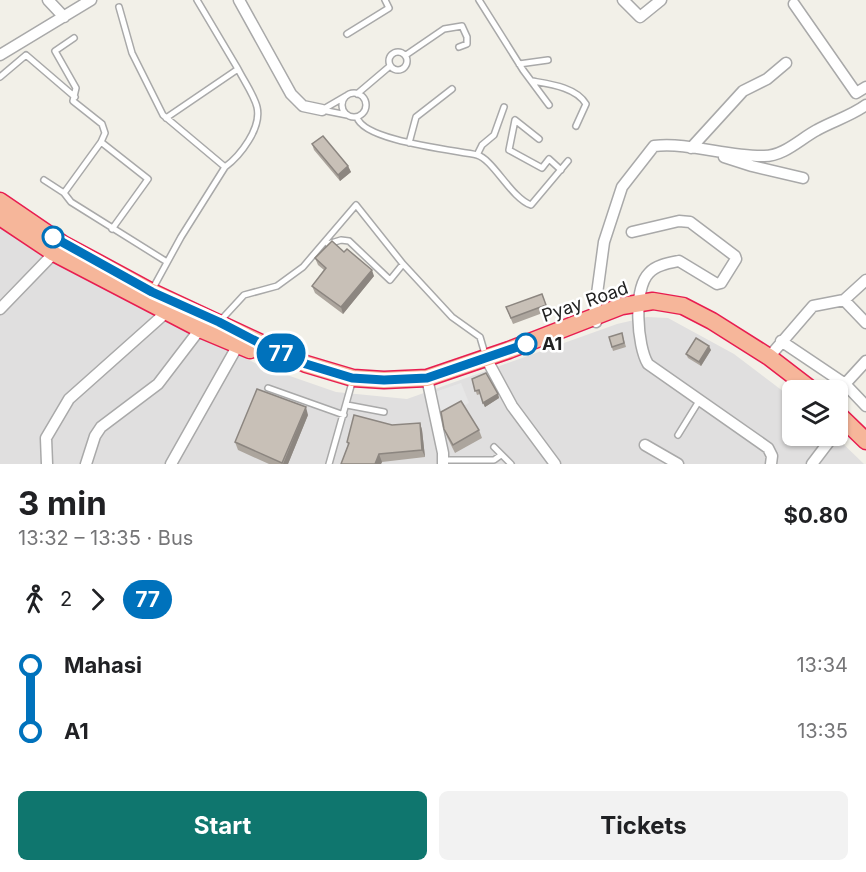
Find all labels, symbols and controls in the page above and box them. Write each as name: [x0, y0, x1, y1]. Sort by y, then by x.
unlabelled marker: [42, 226, 64, 248]
street label: Pyay Road: [539, 277, 631, 326]
marker: A1: [515, 333, 537, 355]
place label: A1: [542, 333, 562, 354]
line badge: 77: [254, 334, 308, 372]
text: 77: [269, 341, 293, 366]
map controls: [782, 380, 848, 446]
button: layers: [782, 380, 848, 446]
text: 3 min: [18, 483, 107, 523]
text: $0.80: [784, 502, 848, 528]
text: 13:32 – 13:35 · Bus: [18, 526, 193, 550]
icon: walk: [18, 583, 51, 616]
icon: forward: [81, 583, 114, 616]
text: 2: [60, 587, 72, 611]
text: 77: [135, 587, 160, 612]
text: Mahasi: [64, 652, 142, 678]
text: 13:34: [796, 653, 848, 677]
text: A1: [64, 718, 89, 744]
text: 13:35: [797, 719, 848, 743]
button: Start: [18, 791, 427, 860]
button: Tickets: [439, 791, 848, 860]

